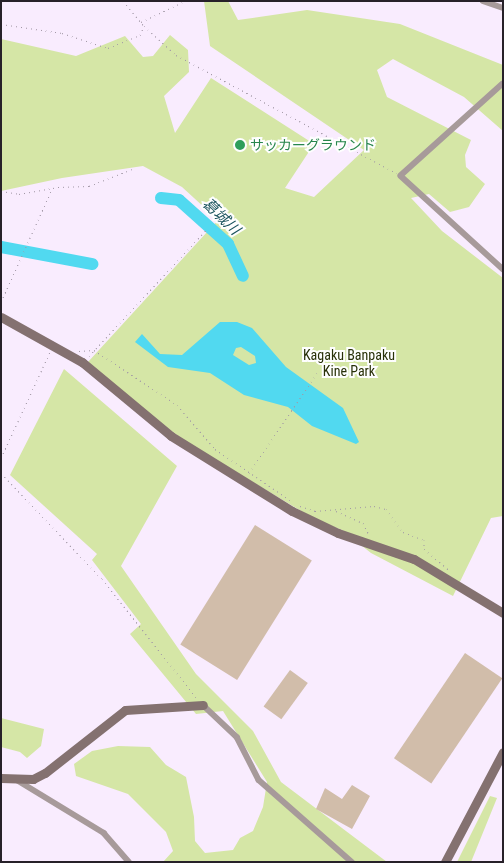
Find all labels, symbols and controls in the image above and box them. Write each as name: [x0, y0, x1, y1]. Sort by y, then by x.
place label: サッカーグラウンド: [250, 137, 376, 153]
marker: サッカーグラウンド: [234, 139, 246, 151]
water label: 葛城川: [199, 195, 243, 239]
park label: Kagaku Banpaku Kine Park: [303, 347, 395, 380]

